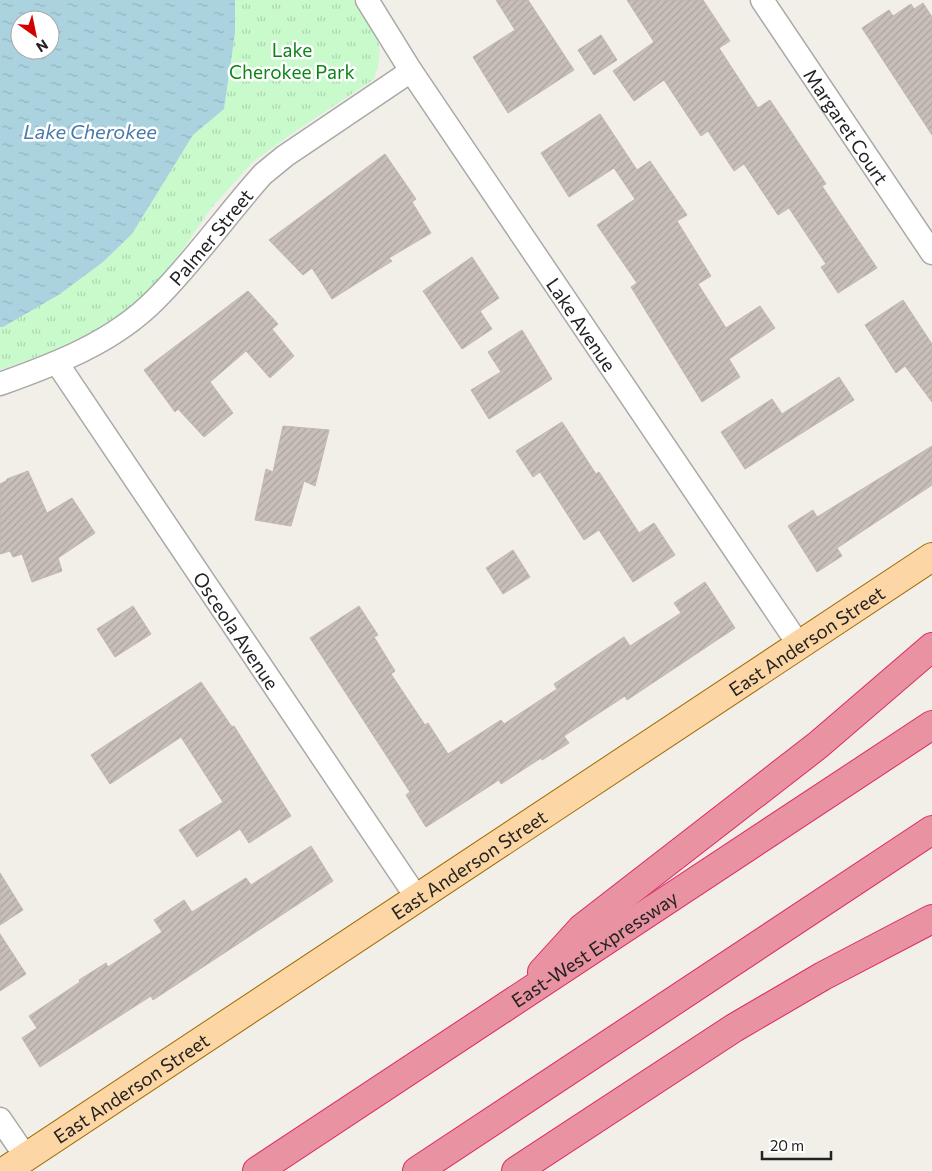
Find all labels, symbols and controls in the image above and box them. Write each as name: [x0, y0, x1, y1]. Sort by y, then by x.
north arrow: [10, 10, 60, 60]
text: N: [33, 36, 51, 56]
park label: Lake Cherokee Park: [229, 38, 355, 83]
street label: Margaret Court: [800, 64, 894, 189]
water label: Lake Cherokee: [23, 119, 157, 143]
street label: Palmer Street: [164, 183, 257, 290]
street label: Lake Avenue: [542, 273, 622, 375]
street label: Osceola Avenue: [189, 567, 284, 693]
street label: East Anderson Street: [724, 580, 889, 700]
street label: East Anderson Street: [386, 804, 551, 924]
street label: East-West Expressway: [507, 885, 682, 1011]
street label: East Anderson Street: [49, 1028, 213, 1147]
scale bar: [762, 1128, 831, 1160]
text: 20 m: [770, 1136, 804, 1154]

